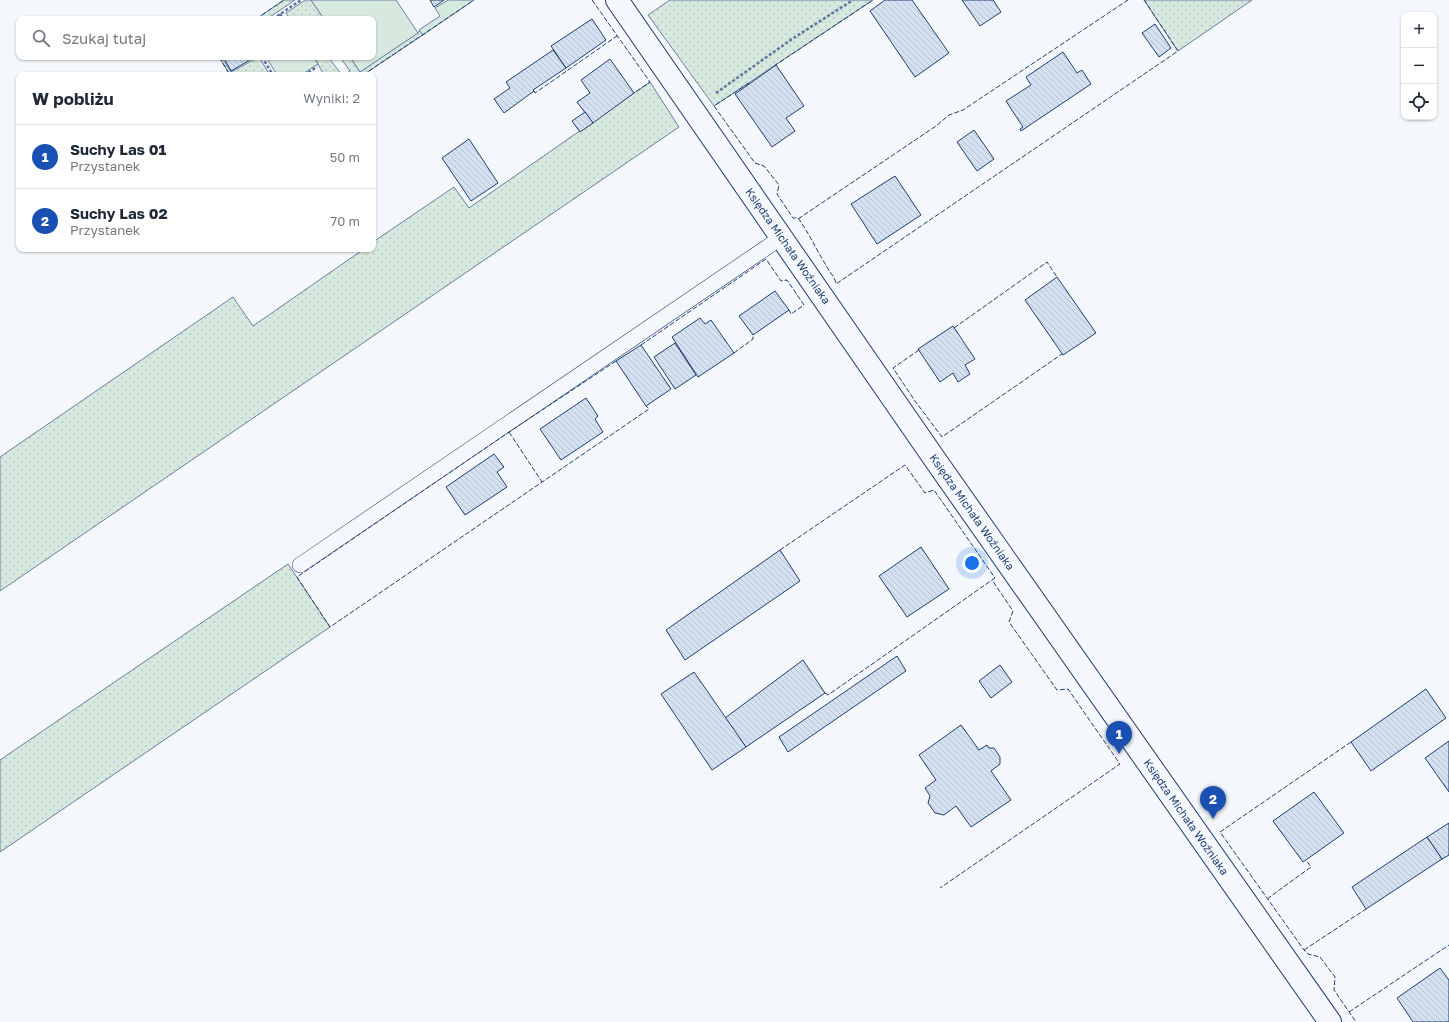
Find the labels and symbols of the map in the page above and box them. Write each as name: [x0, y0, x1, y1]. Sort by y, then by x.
street label: Księdza Michała Woźniaka: [743, 185, 833, 306]
street label: Księdza Michała Woźniaka: [927, 451, 1017, 572]
your location: [962, 553, 982, 573]
pin: 1: [1106, 721, 1132, 754]
street label: Księdza Michała Woźniaka: [1141, 756, 1231, 877]
pin: 2: [1200, 786, 1226, 819]

